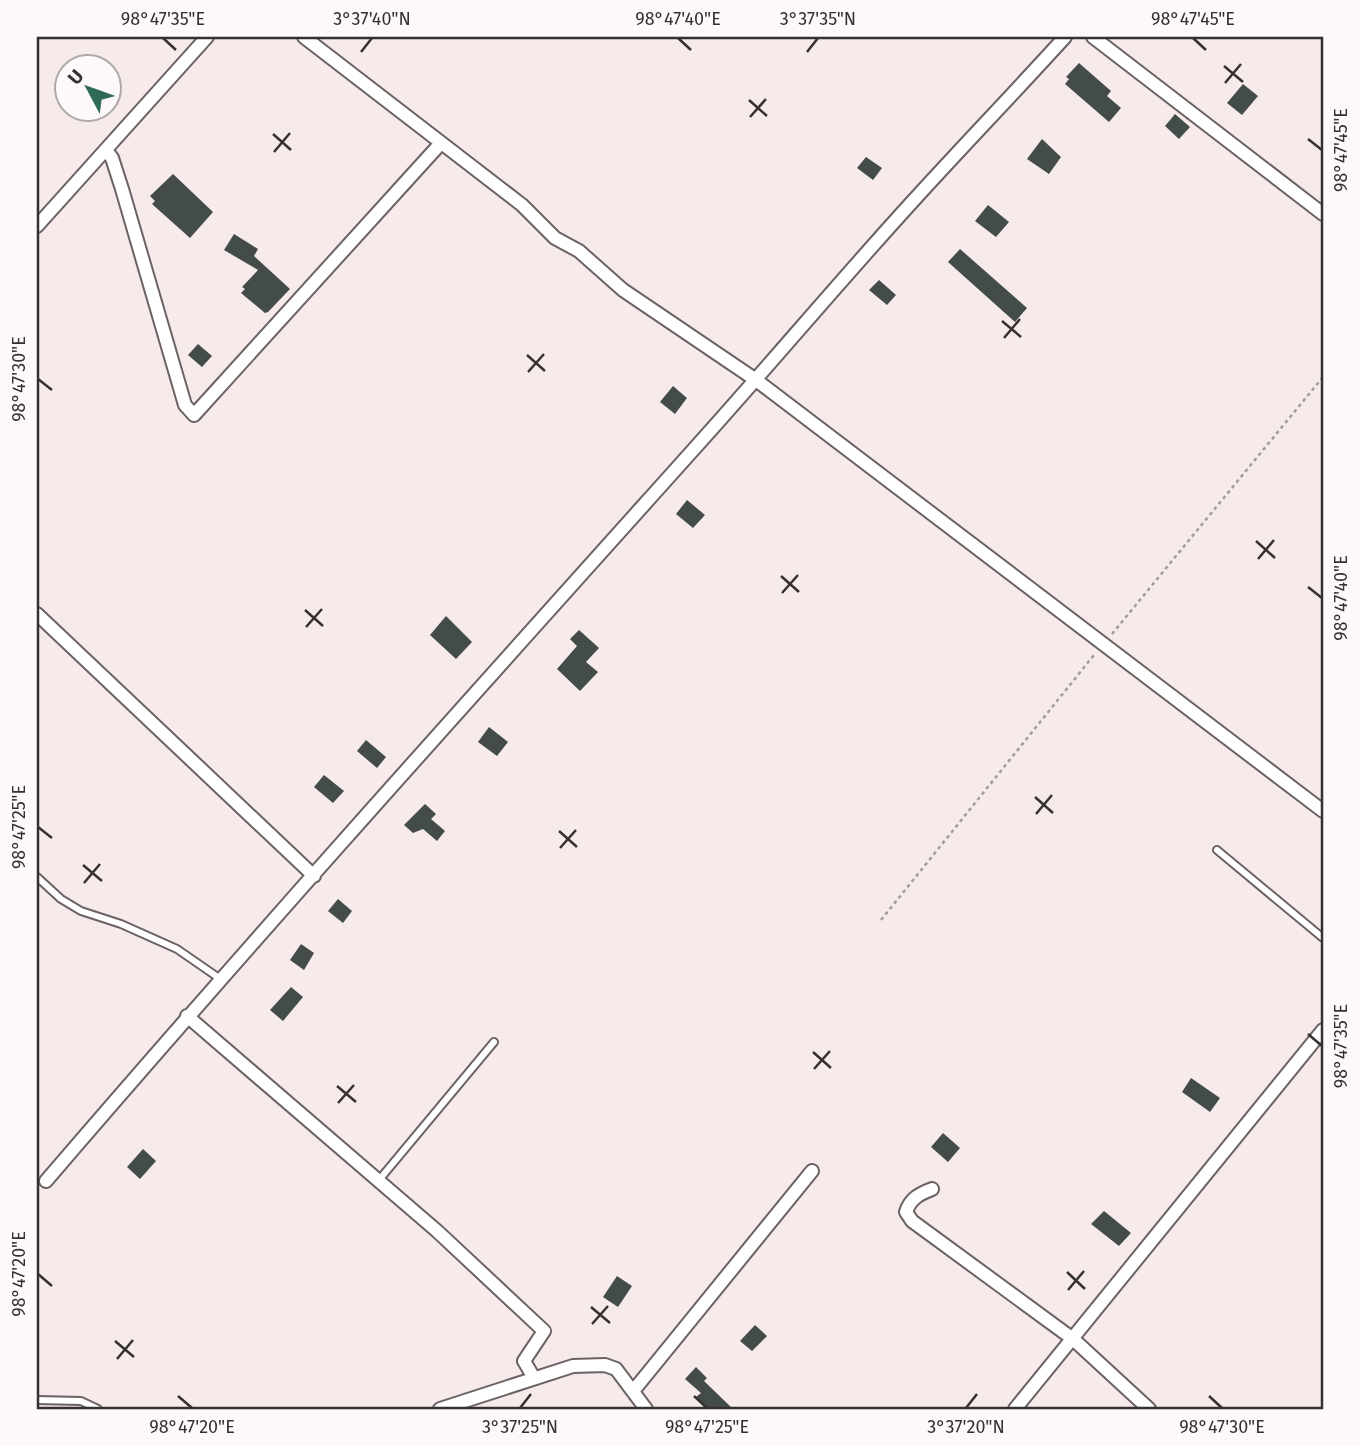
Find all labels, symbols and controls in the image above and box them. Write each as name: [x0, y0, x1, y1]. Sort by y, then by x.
text: 98°47'35"E: [121, 8, 205, 30]
text: 3°37'40"N: [333, 8, 411, 30]
text: 98°47'40"E: [635, 8, 721, 30]
text: 3°37'35"N: [780, 8, 856, 30]
text: 98°47'45"E: [1151, 8, 1235, 30]
north arrow: [52, 52, 122, 122]
text: U: [63, 65, 88, 89]
text: 98°47'45"E: [1330, 108, 1352, 192]
text: 98°47'30"E: [8, 336, 30, 422]
text: 98°47'40"E: [1330, 555, 1352, 641]
text: 98°47'25"E: [8, 785, 30, 869]
text: 98°47'35"E: [1330, 1004, 1352, 1088]
text: 98°47'20"E: [8, 1231, 30, 1317]
text: 98°47'20"E: [149, 1416, 235, 1438]
text: 3°37'25"N: [482, 1416, 558, 1438]
text: 98°47'25"E: [665, 1416, 749, 1438]
text: 3°37'20"N: [927, 1416, 1005, 1438]
text: 98°47'30"E: [1179, 1416, 1265, 1438]

